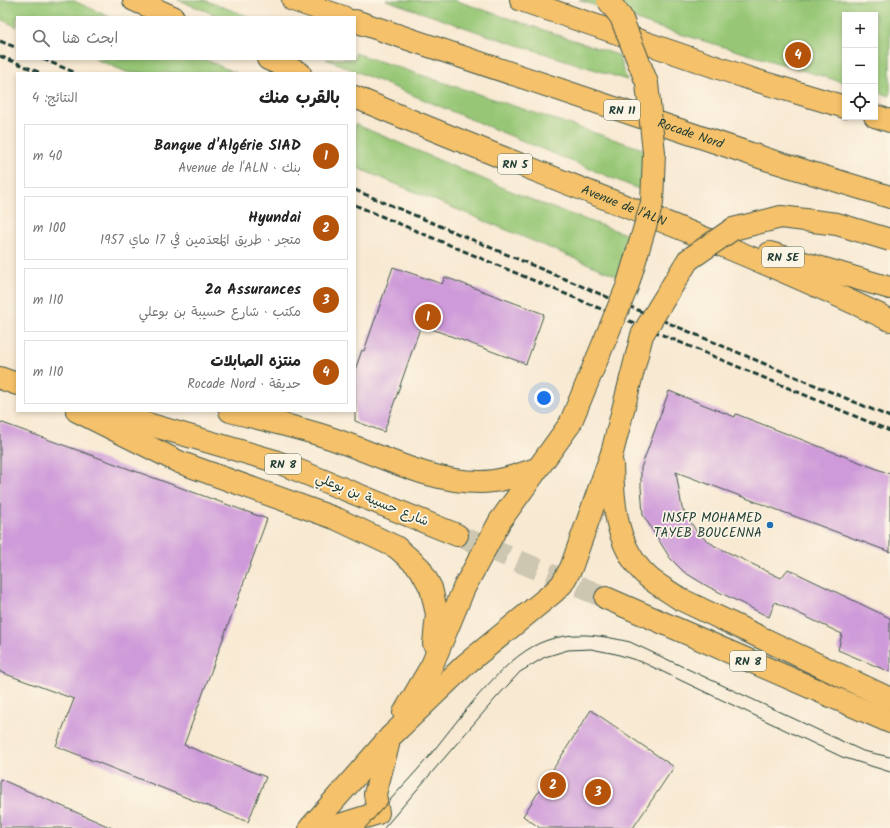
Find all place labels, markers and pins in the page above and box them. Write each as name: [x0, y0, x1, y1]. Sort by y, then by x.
pin: 4: [785, 40, 811, 70]
pin: 1: [415, 302, 441, 332]
place label: INSFP MOHAMED TAYEB BOUCENNA: [654, 508, 762, 544]
marker: INSFP MOHAMED TAYEB BOUCENNA: [765, 520, 775, 530]
pin: 2: [540, 770, 566, 800]
pin: 3: [585, 777, 611, 807]

